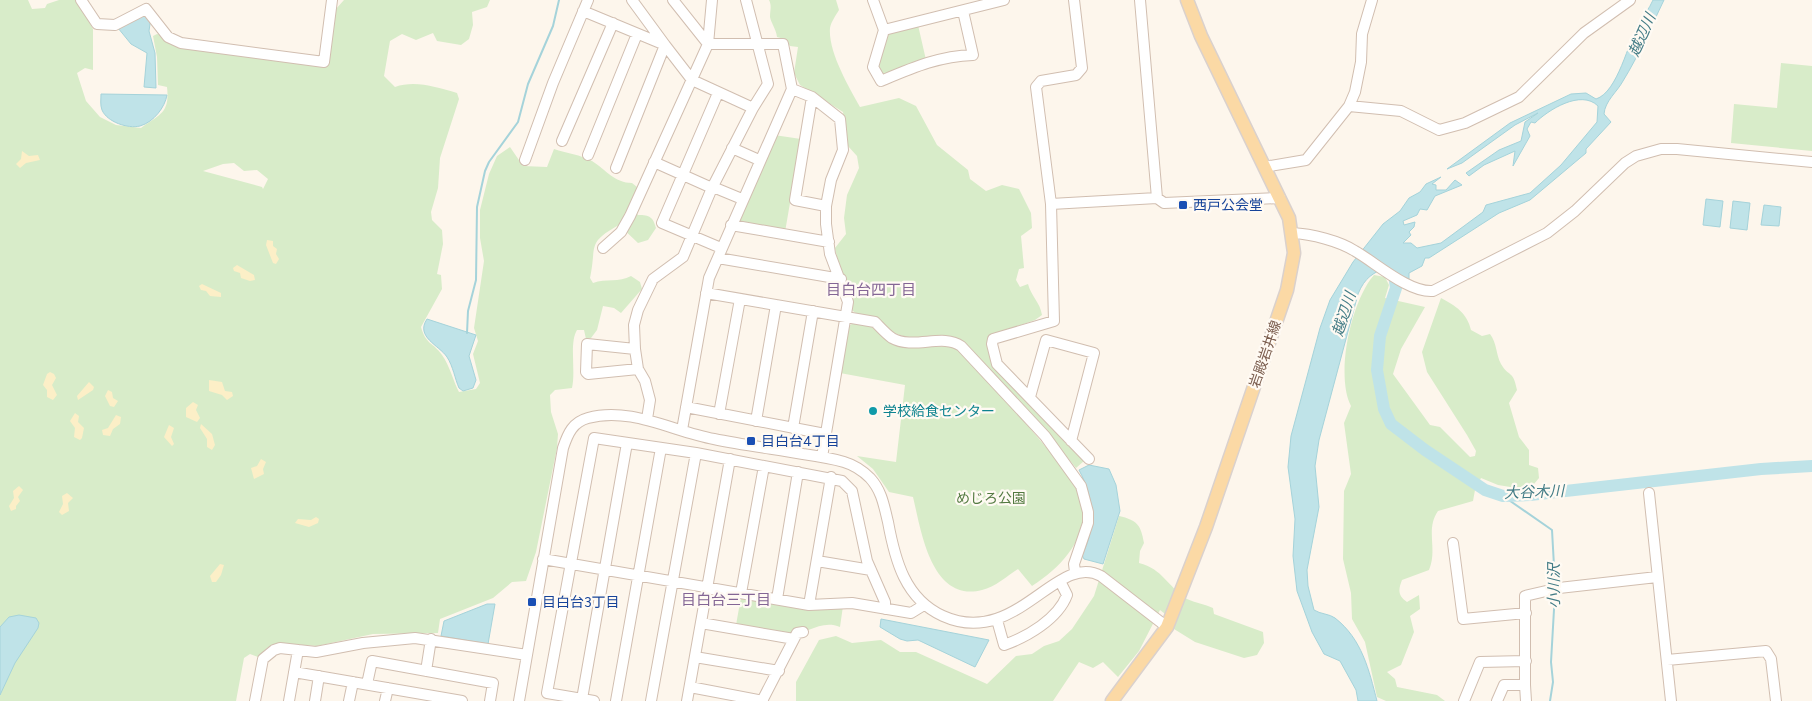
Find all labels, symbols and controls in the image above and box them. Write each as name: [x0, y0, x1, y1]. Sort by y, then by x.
water label: 越辺川: [1625, 9, 1660, 59]
place label: 西戸公会堂: [1193, 197, 1263, 214]
marker: 西戸公会堂: [1177, 199, 1189, 211]
district label: 目白台四丁目: [826, 281, 916, 299]
water label: 越辺川: [1328, 288, 1360, 338]
street label: 岩殿岩井線: [1246, 318, 1285, 390]
place label: 学校給食センター: [883, 403, 995, 420]
marker: 学校給食センター: [867, 405, 879, 417]
place label: 目白台4丁目: [761, 433, 840, 450]
marker: 目白台4丁目: [745, 435, 757, 447]
water label: 大谷木川: [1504, 482, 1566, 502]
park label: めじろ公園: [956, 490, 1026, 507]
water label: 小川沢: [1545, 562, 1563, 609]
district label: 目白台三丁目: [681, 591, 771, 609]
place label: 目白台3丁目: [542, 594, 620, 611]
marker: 目白台3丁目: [526, 596, 538, 608]

